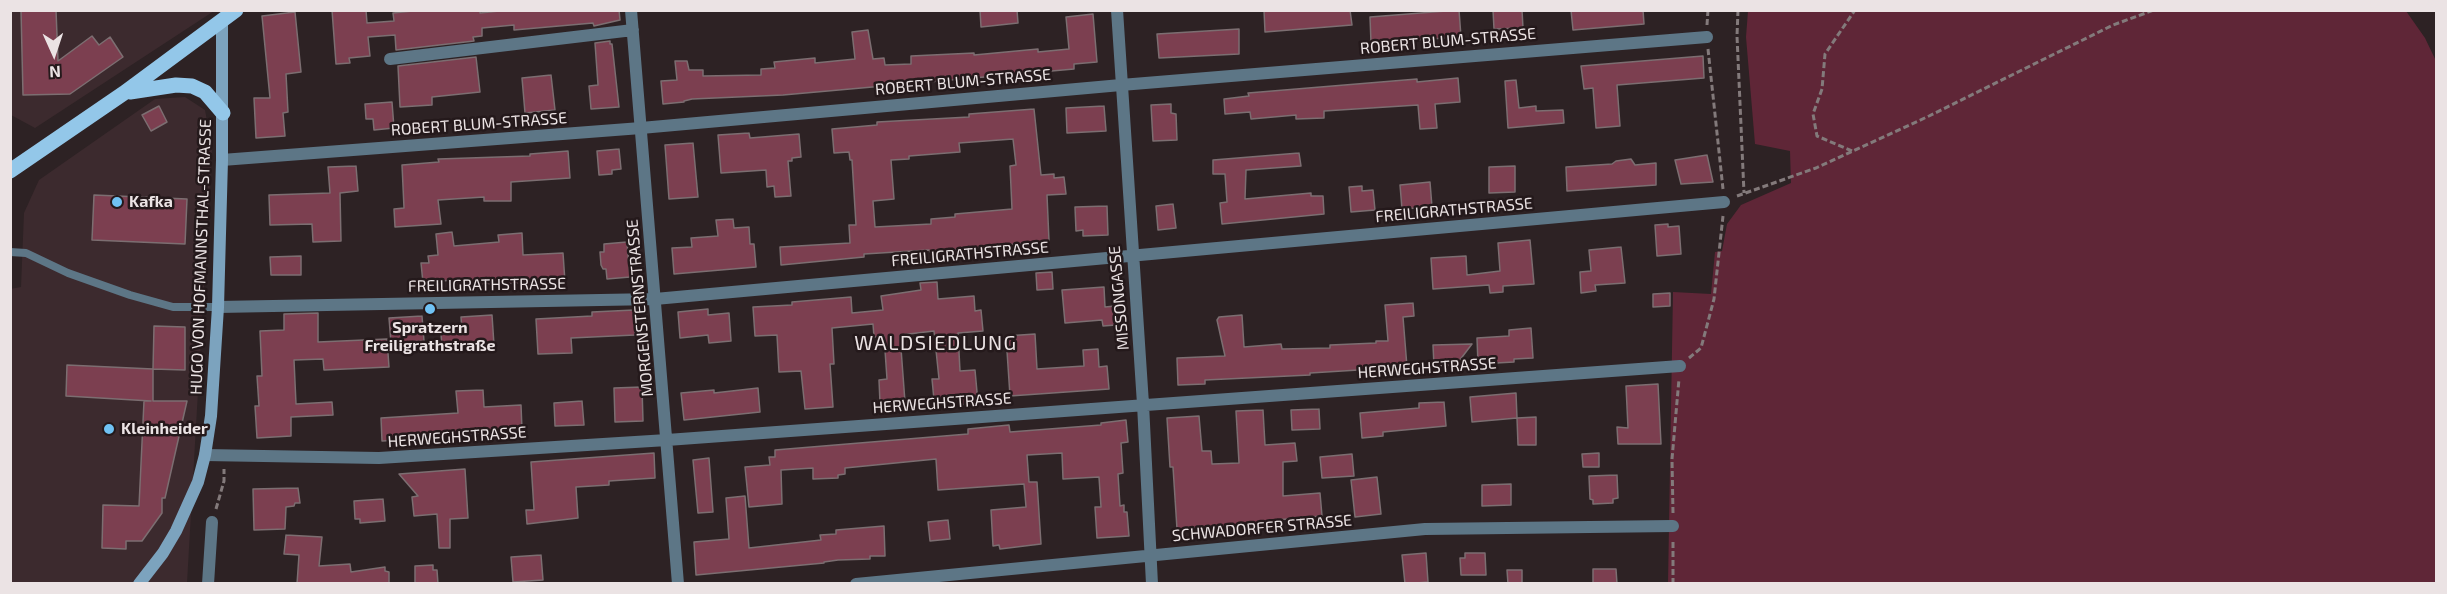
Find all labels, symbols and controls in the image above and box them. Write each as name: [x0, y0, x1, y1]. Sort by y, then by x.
north arrow: [24, 24, 84, 84]
street label: ROBERT BLUM-STRASSE: [1359, 24, 1537, 58]
text: N: [49, 63, 61, 82]
street label: ROBERT BLUM-STRASSE: [874, 65, 1052, 99]
street label: ROBERT BLUM-STRASSE: [390, 108, 568, 140]
street label: HUGO VON HOFMANNSTHAL-STRASSE: [187, 119, 215, 395]
place label: Kafka: [129, 192, 173, 212]
street label: FREILIGRATHSTRASSE: [1374, 194, 1534, 226]
marker: Kafka: [110, 195, 124, 209]
street label: MORGENSTERNSTRASSE: [623, 218, 657, 398]
street label: FREILIGRATHSTRASSE: [890, 238, 1050, 270]
street label: MISSONGASSE: [1105, 245, 1133, 351]
street label: FREILIGRATHSTRASSE: [408, 274, 566, 296]
marker: Spratzern Freiligrathstraße: [423, 302, 437, 316]
place label: Spratzern Freiligrathstraße: [364, 318, 496, 356]
district label: WALDSIEDLUNG: [854, 331, 1018, 355]
street label: HERWEGHSTRASSE: [1357, 354, 1497, 382]
street label: HERWEGHSTRASSE: [872, 389, 1012, 417]
place label: Kleinheider: [121, 419, 208, 439]
marker: Kleinheider: [102, 422, 116, 436]
street label: HERWEGHSTRASSE: [387, 423, 527, 451]
street label: SCHWADORFER STRASSE: [1171, 511, 1353, 545]

